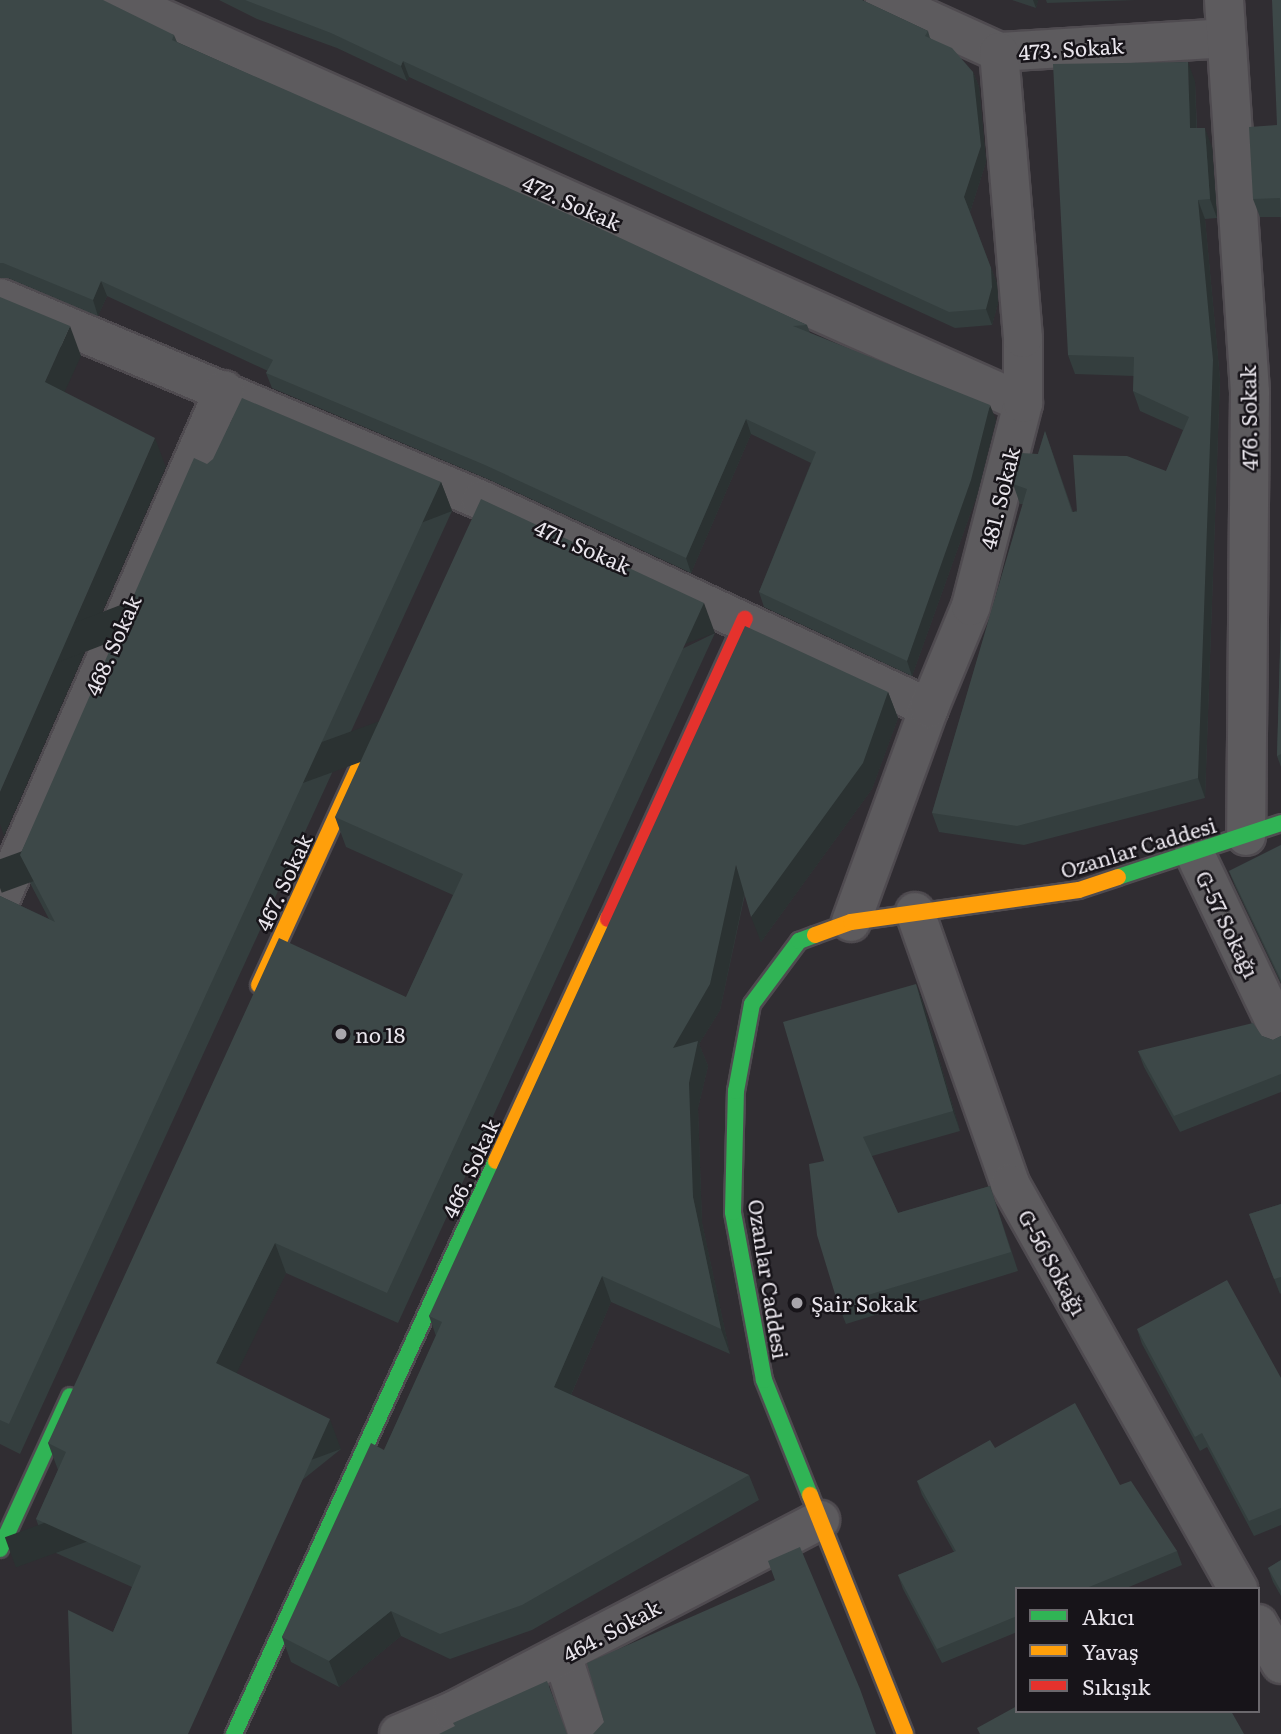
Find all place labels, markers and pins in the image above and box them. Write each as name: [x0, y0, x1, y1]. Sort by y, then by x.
place label: no 18: [355, 1021, 405, 1047]
marker: no 18: [333, 1026, 349, 1042]
place label: Şair Sokak: [811, 1290, 917, 1316]
marker: Şair Sokak: [789, 1295, 805, 1311]

